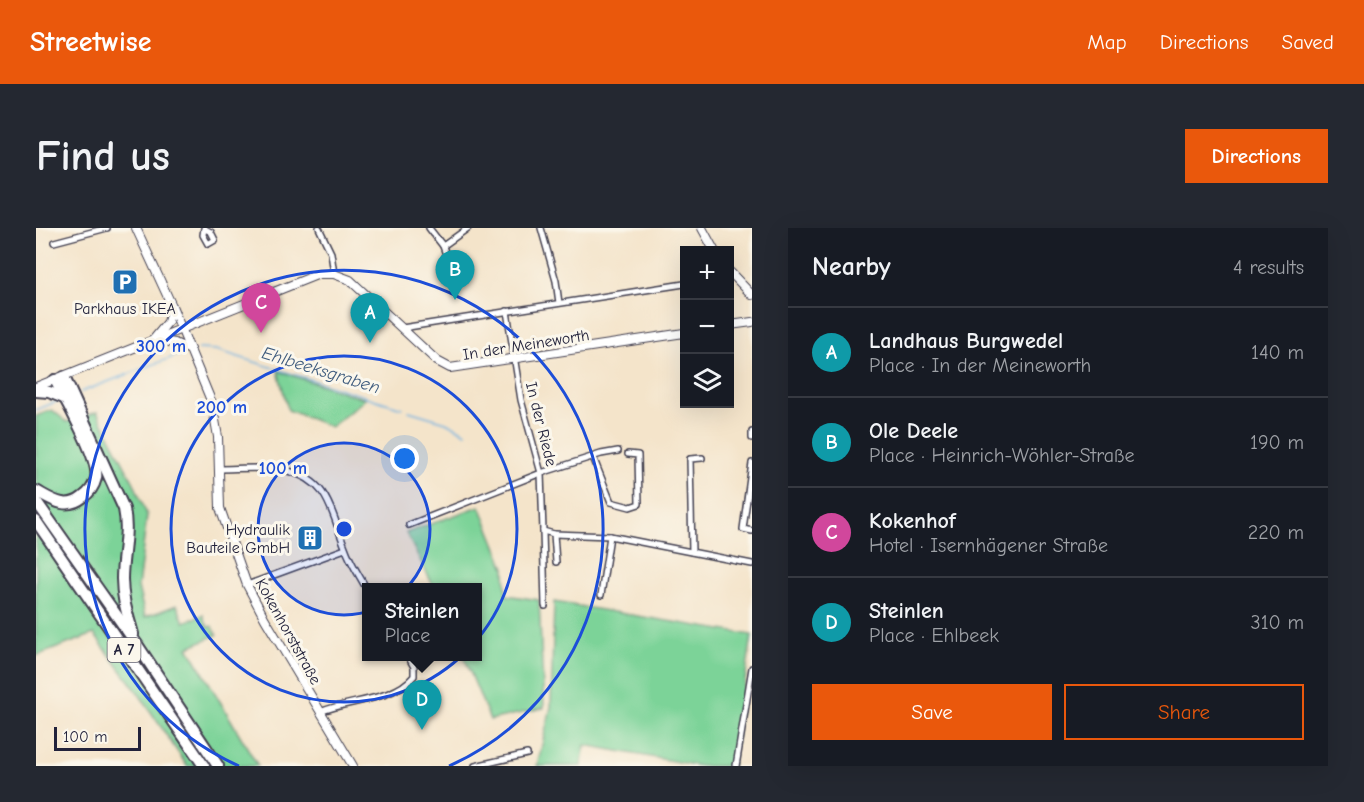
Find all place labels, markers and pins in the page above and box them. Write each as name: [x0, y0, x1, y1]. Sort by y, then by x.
pin: B: [436, 250, 474, 300]
parking icon: Parkhaus IKEA: [110, 267, 140, 297]
pin: C: [242, 284, 280, 333]
pin: A: [350, 294, 390, 343]
place label: Parkhaus IKEA: [74, 300, 176, 318]
centre of rings: [334, 519, 354, 539]
place label: Hydraulik Bauteile GmbH: [186, 521, 290, 557]
building icon: Hydraulik Bauteile GmbH: [295, 523, 325, 553]
pin: D: [402, 680, 442, 730]

